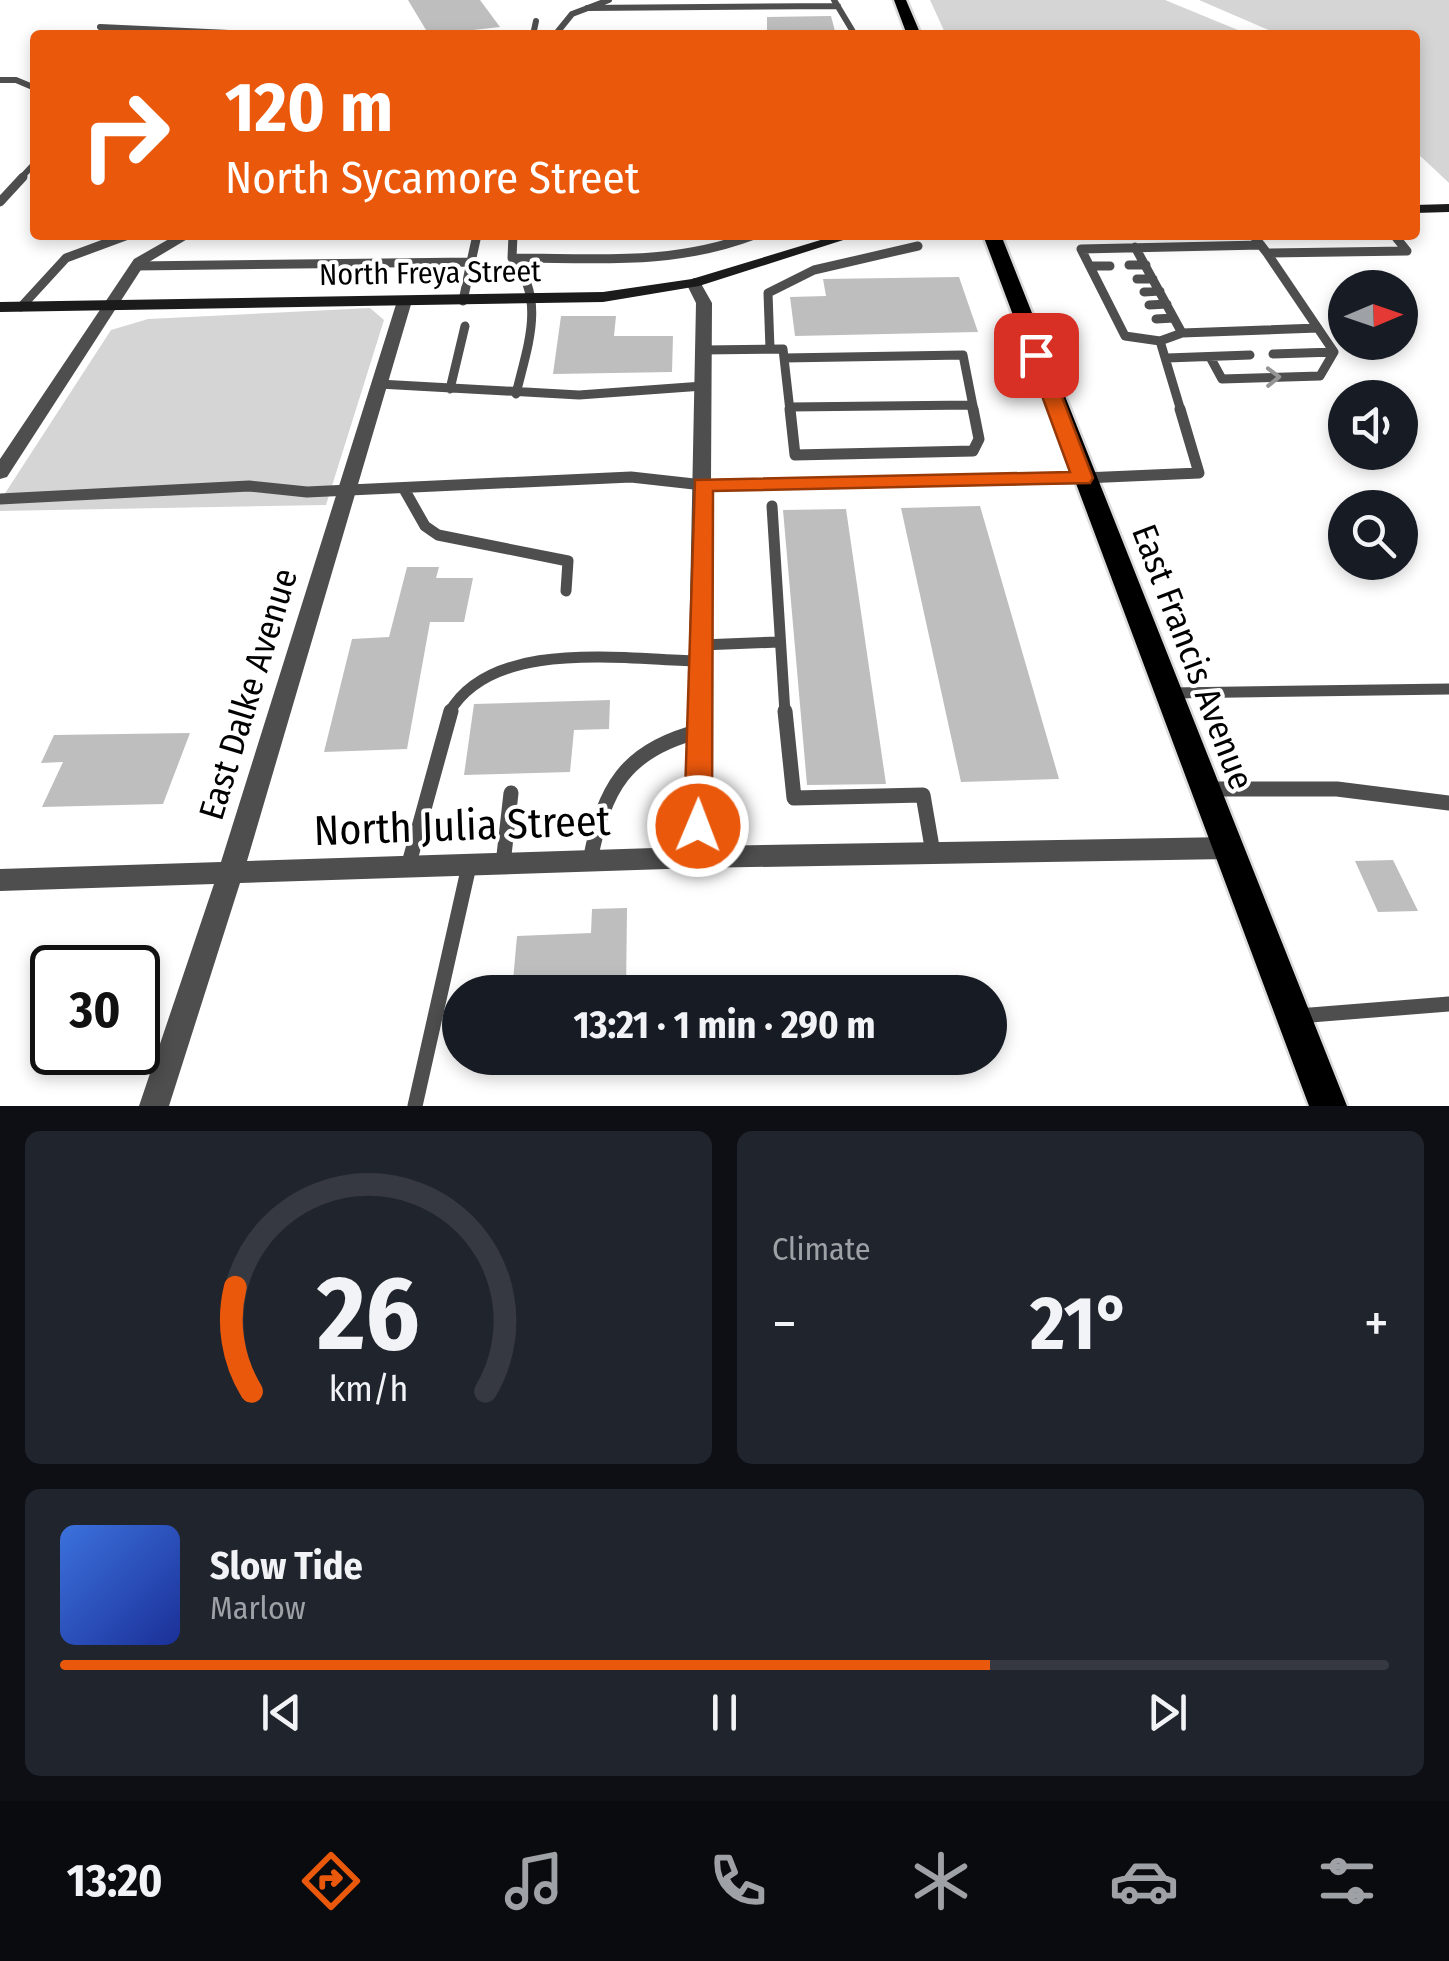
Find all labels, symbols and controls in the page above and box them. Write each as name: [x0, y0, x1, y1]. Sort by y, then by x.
text: 120 m: [225, 66, 393, 150]
icon: right: [60, 70, 190, 200]
text: North Sycamore Street: [225, 151, 640, 205]
street label: North Freya Street: [319, 253, 542, 293]
north arrow: [1328, 270, 1418, 360]
map controls: [1328, 270, 1418, 580]
pin: [994, 313, 1079, 398]
icon: arrive: [1009, 328, 1064, 383]
one-way arrow: [1265, 367, 1281, 388]
button: sound: [1328, 380, 1418, 470]
button: search: [1328, 490, 1418, 580]
street label: East Francis Avenue: [1123, 519, 1263, 795]
street label: East Dalke Avenue: [190, 563, 306, 825]
position arrow: [646, 774, 750, 878]
street label: North Julia Street: [313, 796, 611, 856]
speed limit sign: 30: [30, 945, 160, 1075]
text: 13:21 · 1 min · 290 m: [573, 1002, 876, 1048]
text: Climate: [772, 1230, 871, 1268]
text: 26: [316, 1252, 420, 1377]
text: 21°: [1030, 1279, 1131, 1369]
text: −: [772, 1291, 797, 1357]
text: +: [1364, 1291, 1389, 1357]
text: km/h: [329, 1368, 408, 1410]
text: Slow Tide: [210, 1543, 363, 1589]
text: Marlow: [210, 1589, 306, 1627]
icon: previous: [254, 1685, 309, 1740]
icon: pause: [697, 1685, 752, 1740]
icon: next: [1140, 1685, 1195, 1740]
icon: directions: [296, 1846, 366, 1916]
icon: music: [499, 1846, 569, 1916]
icon: phone: [703, 1846, 773, 1916]
icon: climate: [906, 1846, 976, 1916]
icon: car: [1109, 1846, 1179, 1916]
icon: filters: [1312, 1846, 1382, 1916]
text: 13:20: [67, 1854, 163, 1908]

